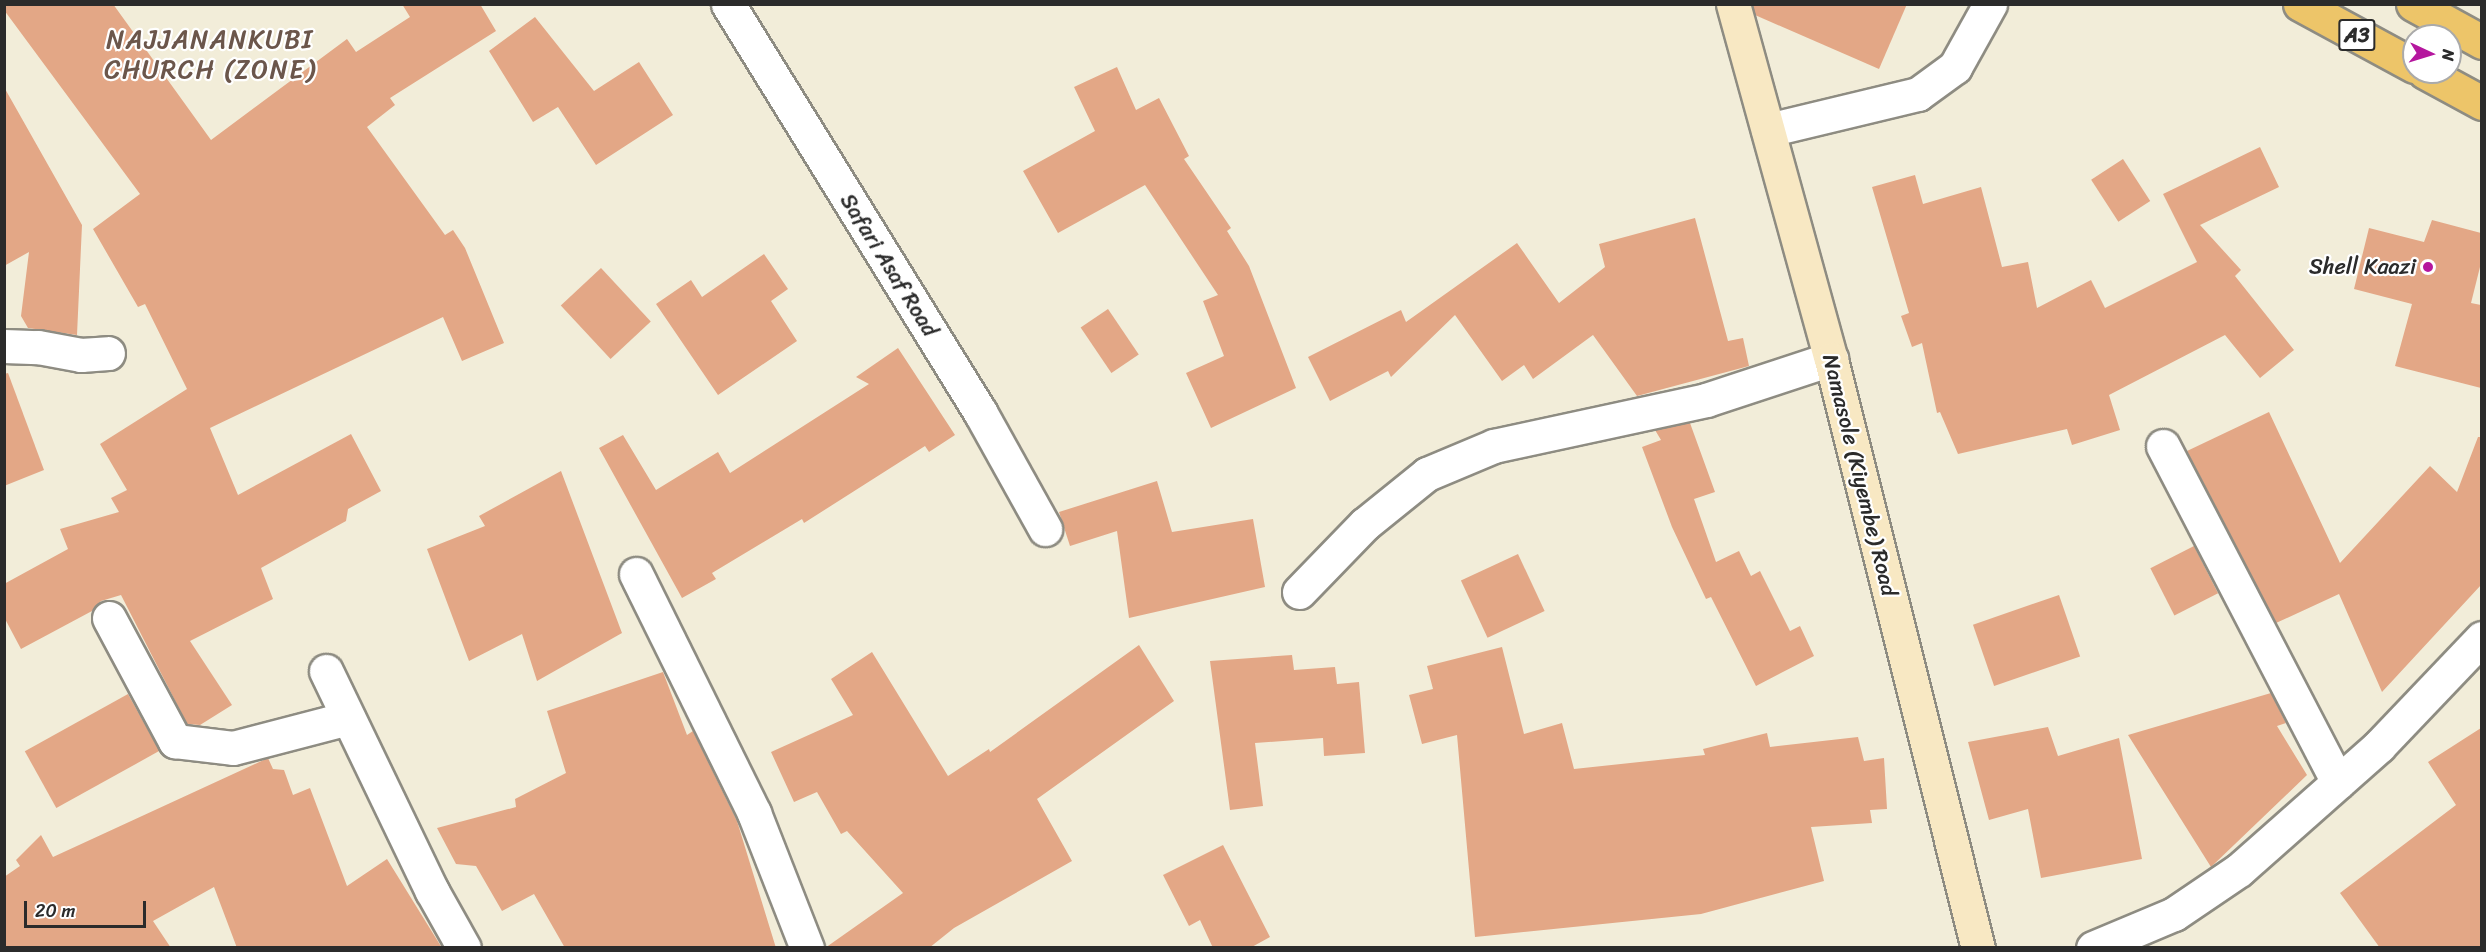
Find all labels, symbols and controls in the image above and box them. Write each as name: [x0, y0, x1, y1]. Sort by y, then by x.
road number: A3: [2338, 17, 2376, 53]
district label: NAJJANANKUBI CHURCH (ZONE): [104, 24, 316, 86]
north arrow: [2402, 24, 2462, 84]
text: N: [2434, 49, 2463, 62]
street label: Safari Asaf Road: [834, 188, 944, 342]
place label: Shell Kaazi: [2309, 254, 2416, 280]
marker: Shell Kaazi: [2421, 260, 2435, 274]
street label: Namasole (Kiyembe) Road: [1817, 351, 1903, 599]
scale bar: [27, 889, 148, 927]
text: 20 m: [35, 895, 75, 927]

